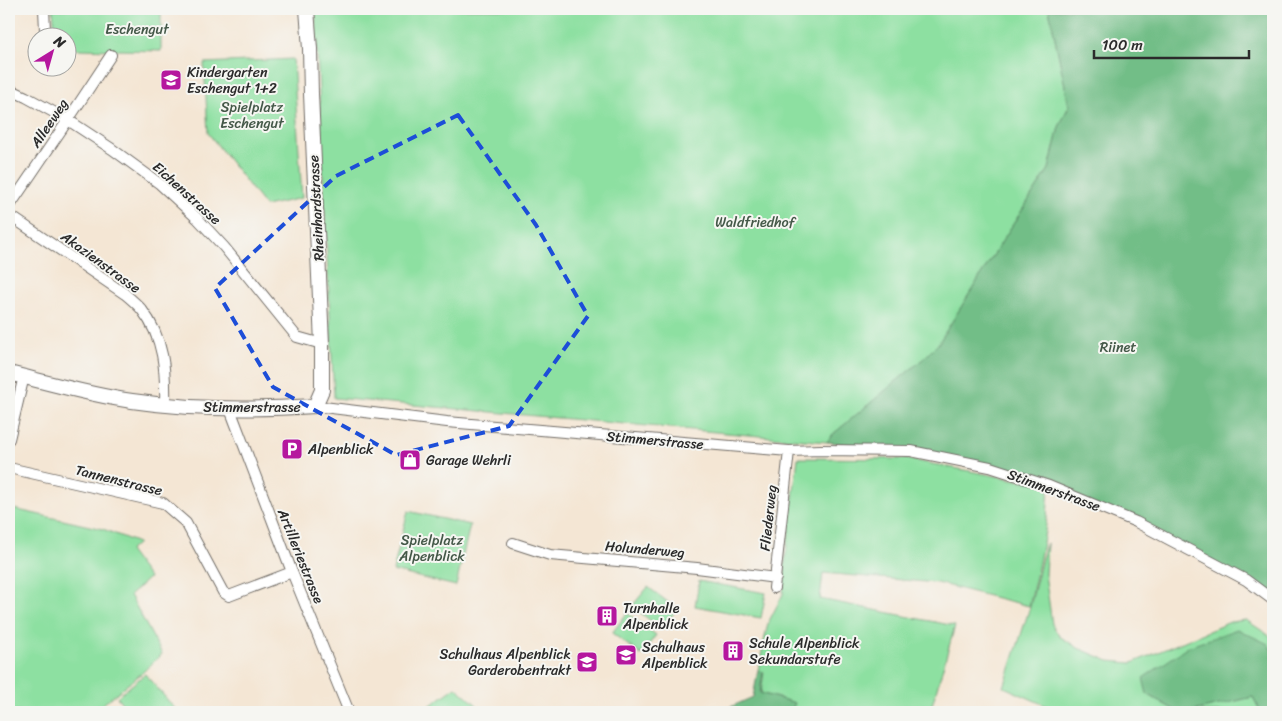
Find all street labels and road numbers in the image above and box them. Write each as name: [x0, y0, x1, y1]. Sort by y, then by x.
street label: Alleeweg: [23, 93, 75, 154]
street label: Rheinhardstrasse: [301, 154, 332, 262]
street label: Eichenstrasse: [146, 155, 227, 231]
street label: Akazienstrasse: [55, 224, 146, 300]
street label: Stimmerstrasse: [203, 395, 301, 420]
street label: Stimmerstrasse: [605, 424, 705, 457]
street label: Tannenstrasse: [73, 458, 165, 503]
street label: Stimmerstrasse: [1004, 462, 1104, 519]
street label: Fliederweg: [753, 484, 784, 552]
street label: Artilleriestrasse: [270, 504, 331, 608]
street label: Holunderweg: [604, 534, 686, 565]

